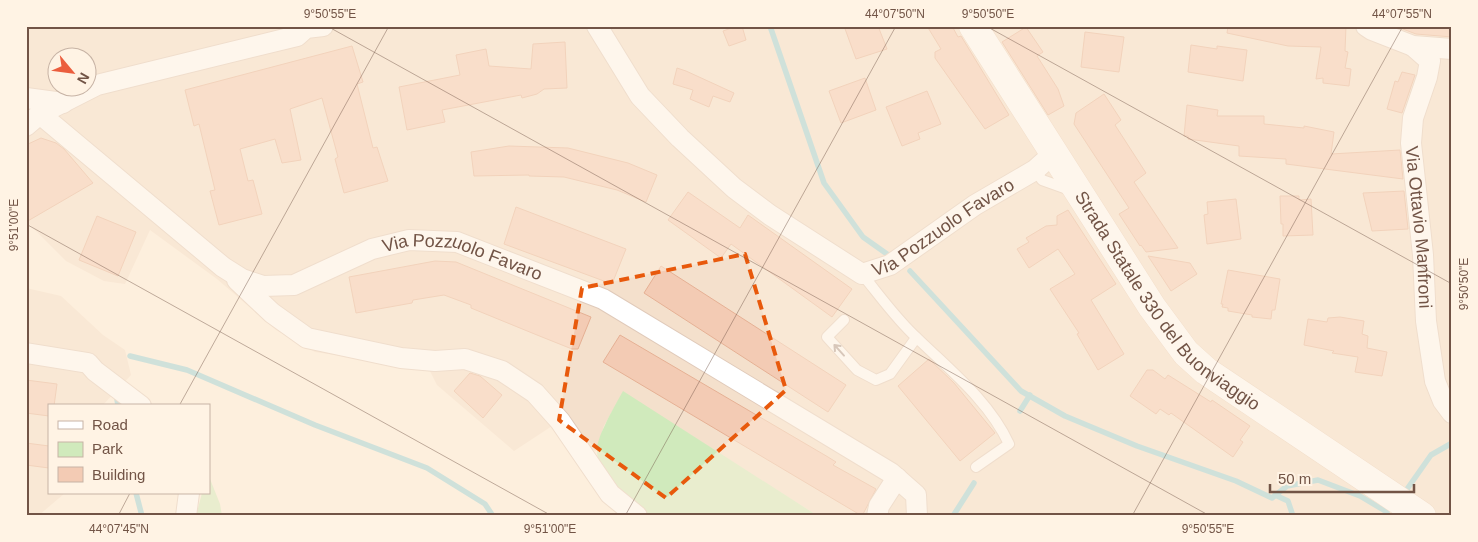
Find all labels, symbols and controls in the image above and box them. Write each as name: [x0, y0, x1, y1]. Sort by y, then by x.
text: 9°50'55"E: [304, 7, 356, 21]
text: 44°07'50"N: [865, 7, 925, 21]
text: 9°50'50"E: [962, 7, 1014, 21]
text: 44°07'55"N: [1372, 7, 1432, 21]
north arrow: [48, 48, 98, 98]
text: N: [74, 70, 93, 87]
street label: Via Ottavio Manfroni: [1401, 145, 1435, 309]
street label: Via Pozzuolo Favaro: [869, 174, 1018, 280]
street label: Strada Statale 330 del Buonviaggio: [1071, 187, 1264, 414]
text: 9°51'00"E: [7, 199, 21, 251]
street label: Via Pozzuolo Favaro: [380, 230, 545, 284]
text: 9°50'50"E: [1457, 258, 1471, 310]
one-way arrow: [834, 344, 845, 357]
legend: [48, 404, 210, 494]
text: Road: [92, 416, 128, 433]
text: Park: [92, 440, 123, 457]
scale bar: [1270, 462, 1414, 494]
text: Building: [92, 466, 145, 483]
text: 50 m: [1278, 470, 1311, 487]
text: 44°07'45"N: [89, 522, 149, 536]
text: 9°51'00"E: [524, 522, 576, 536]
text: 9°50'55"E: [1182, 522, 1234, 536]

